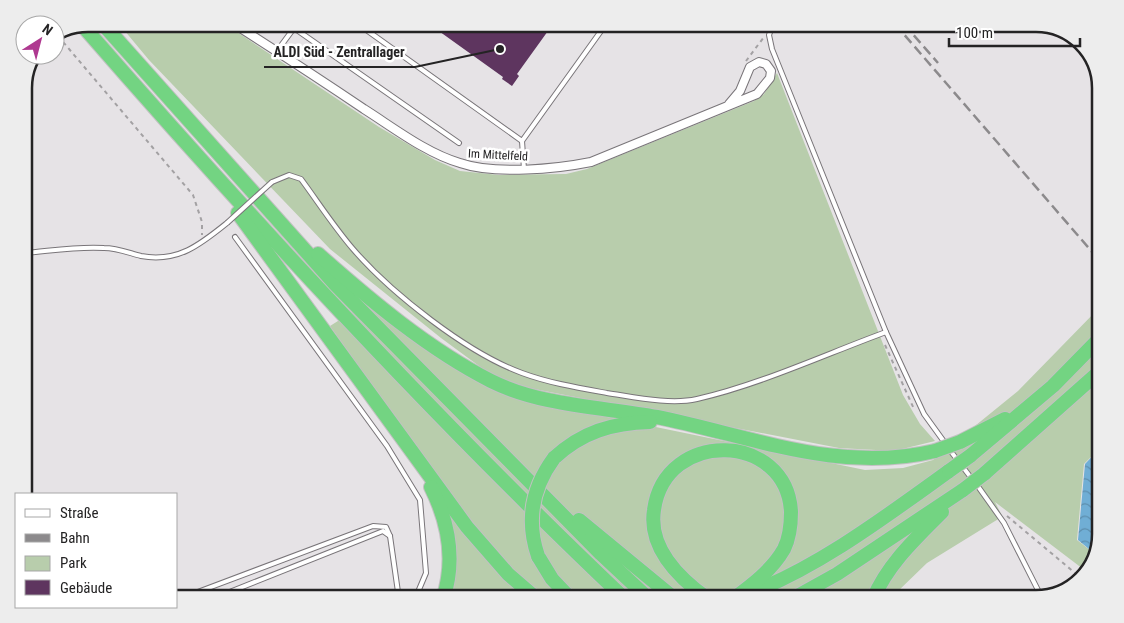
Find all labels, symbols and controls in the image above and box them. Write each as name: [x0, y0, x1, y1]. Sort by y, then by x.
north arrow: [15, 15, 65, 65]
scale bar: [949, 15, 1080, 47]
text: N: [39, 20, 56, 38]
text: 100 m: [956, 24, 993, 42]
callout: ALDI Süd - Zentrallager: [264, 38, 415, 67]
text: ALDI Süd - Zentrallager: [273, 44, 405, 60]
street label: Im Mittelfeld: [468, 146, 528, 164]
legend: [15, 493, 178, 608]
text: Straße: [60, 504, 99, 522]
text: Bahn: [60, 529, 90, 547]
text: Park: [60, 554, 87, 572]
text: Gebäude: [60, 579, 112, 597]

